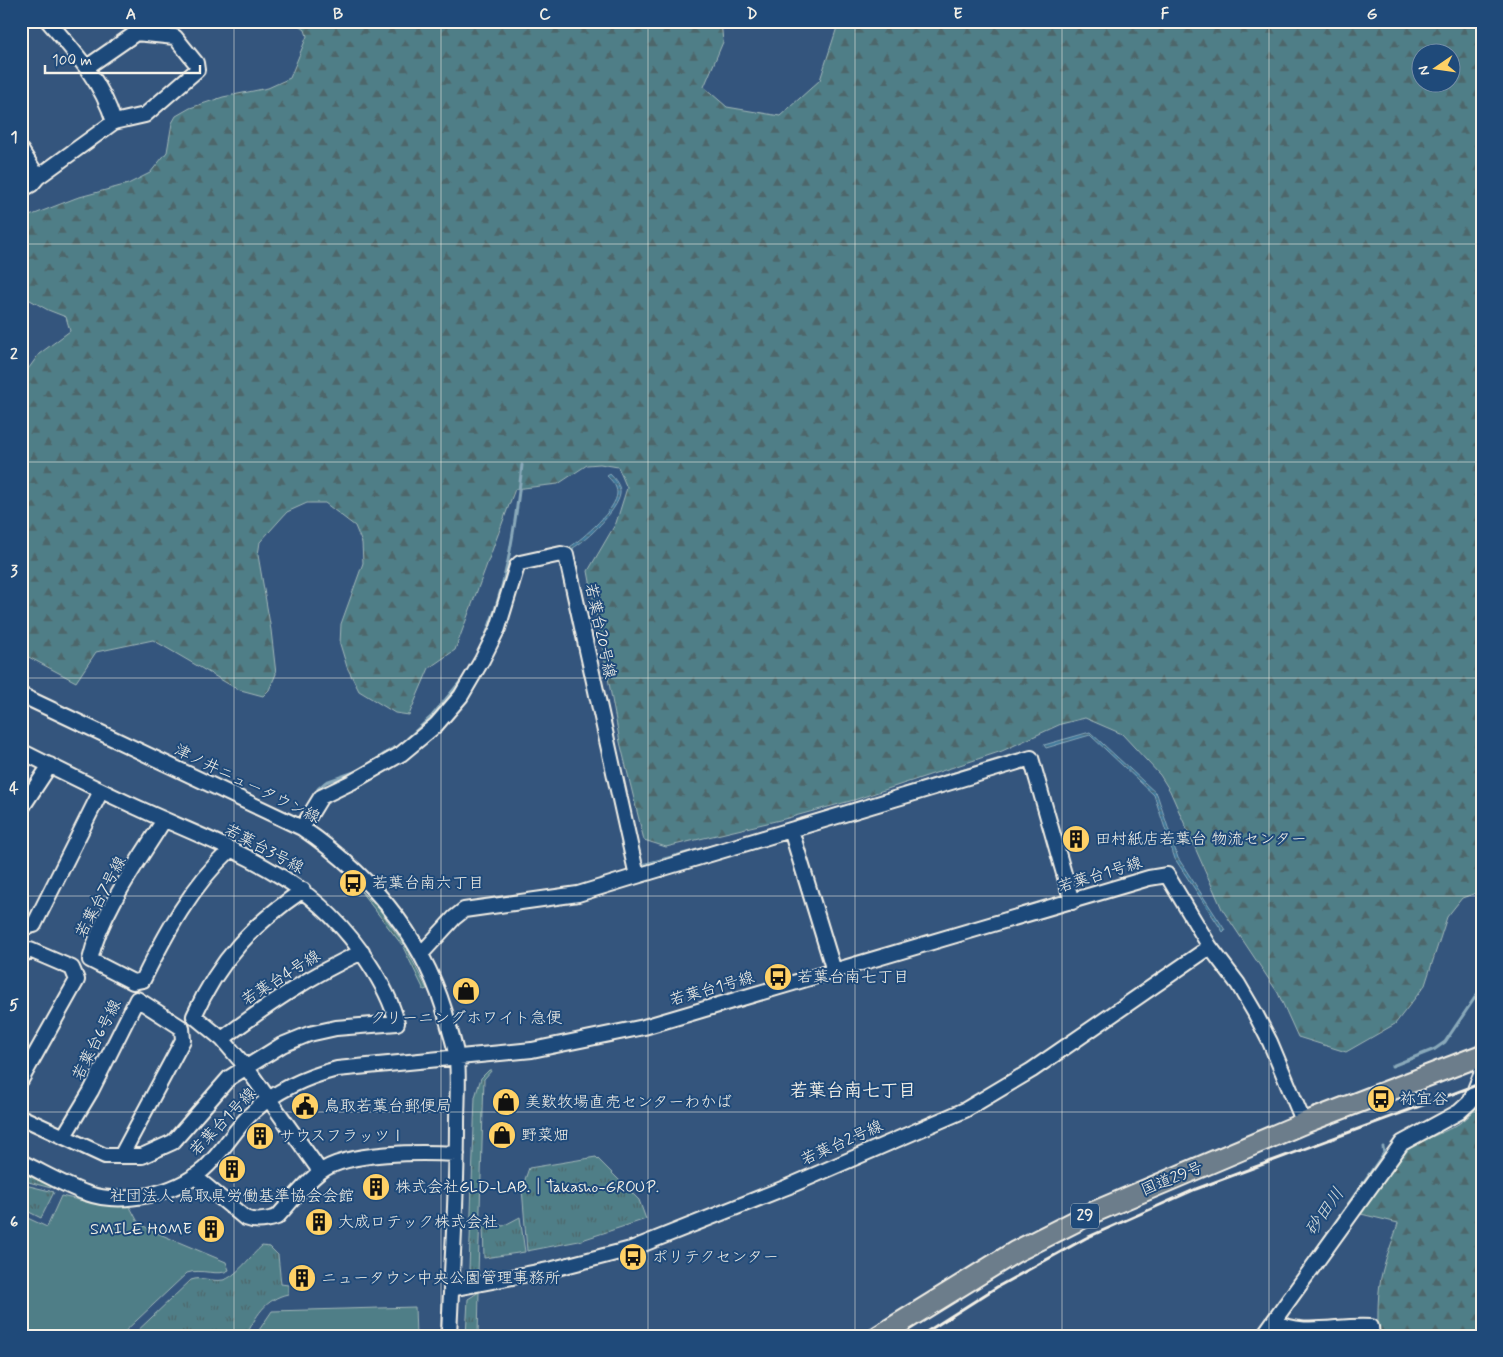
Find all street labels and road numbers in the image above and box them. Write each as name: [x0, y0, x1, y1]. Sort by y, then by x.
street label: 若葉台20号線: [580, 581, 620, 681]
street label: 津ノ井ニュータウン線: [171, 740, 323, 828]
street label: 若葉台3号線: [221, 819, 307, 879]
street label: 若葉台7号線: [71, 852, 131, 942]
street label: 若葉台1号線: [1055, 852, 1145, 898]
street label: 若葉台4号線: [238, 945, 324, 1011]
street label: 若葉台1号線: [667, 967, 757, 1011]
street label: 若葉台6号線: [68, 996, 126, 1084]
street label: 若葉台1号線: [185, 1083, 261, 1161]
street label: 若葉台2号線: [798, 1116, 886, 1170]
street label: 国道29号: [1138, 1157, 1206, 1201]
road number: 29: [1071, 1204, 1099, 1228]

